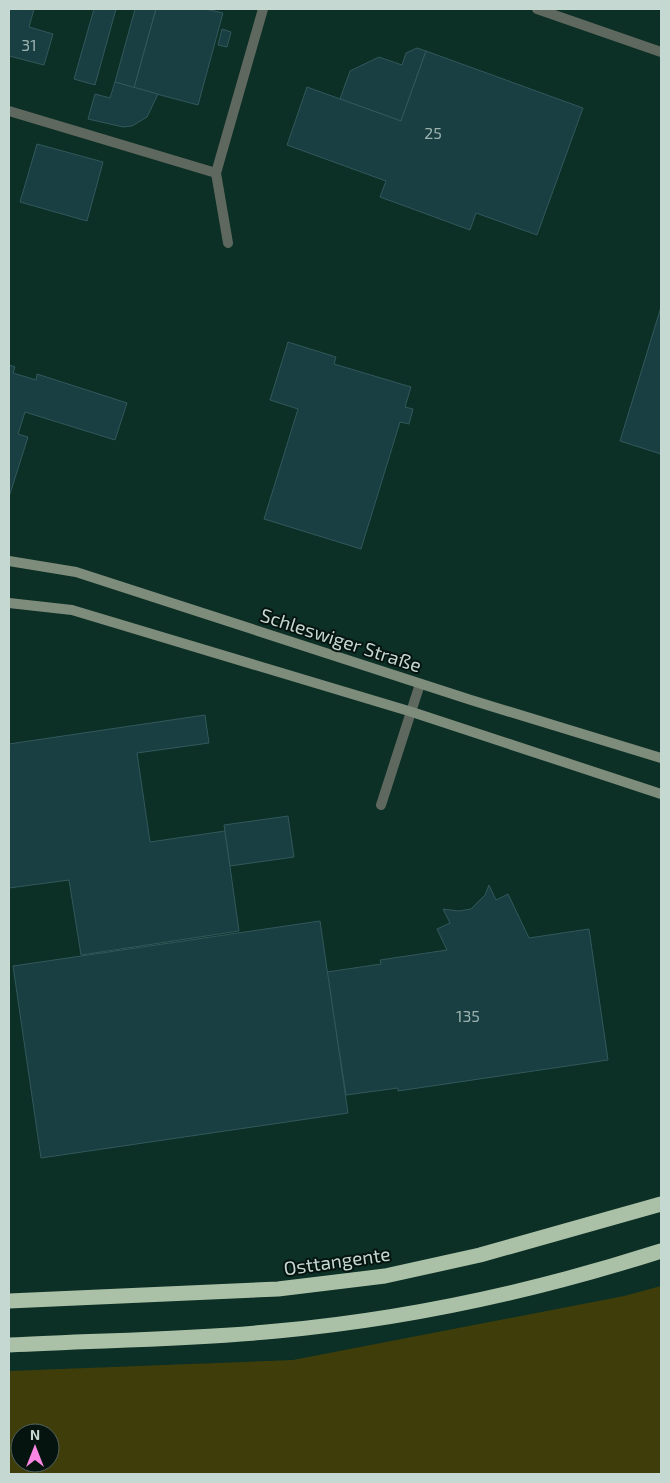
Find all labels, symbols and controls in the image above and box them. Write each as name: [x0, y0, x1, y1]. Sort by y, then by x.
house number: 31: [21, 35, 37, 54]
house number: 25: [424, 123, 442, 142]
street label: Schleswiger Straße: [258, 603, 425, 676]
house number: 135: [456, 1006, 480, 1025]
street label: Osttangente: [282, 1242, 392, 1279]
north arrow: [10, 1423, 60, 1473]
text: N: [30, 1426, 40, 1443]

